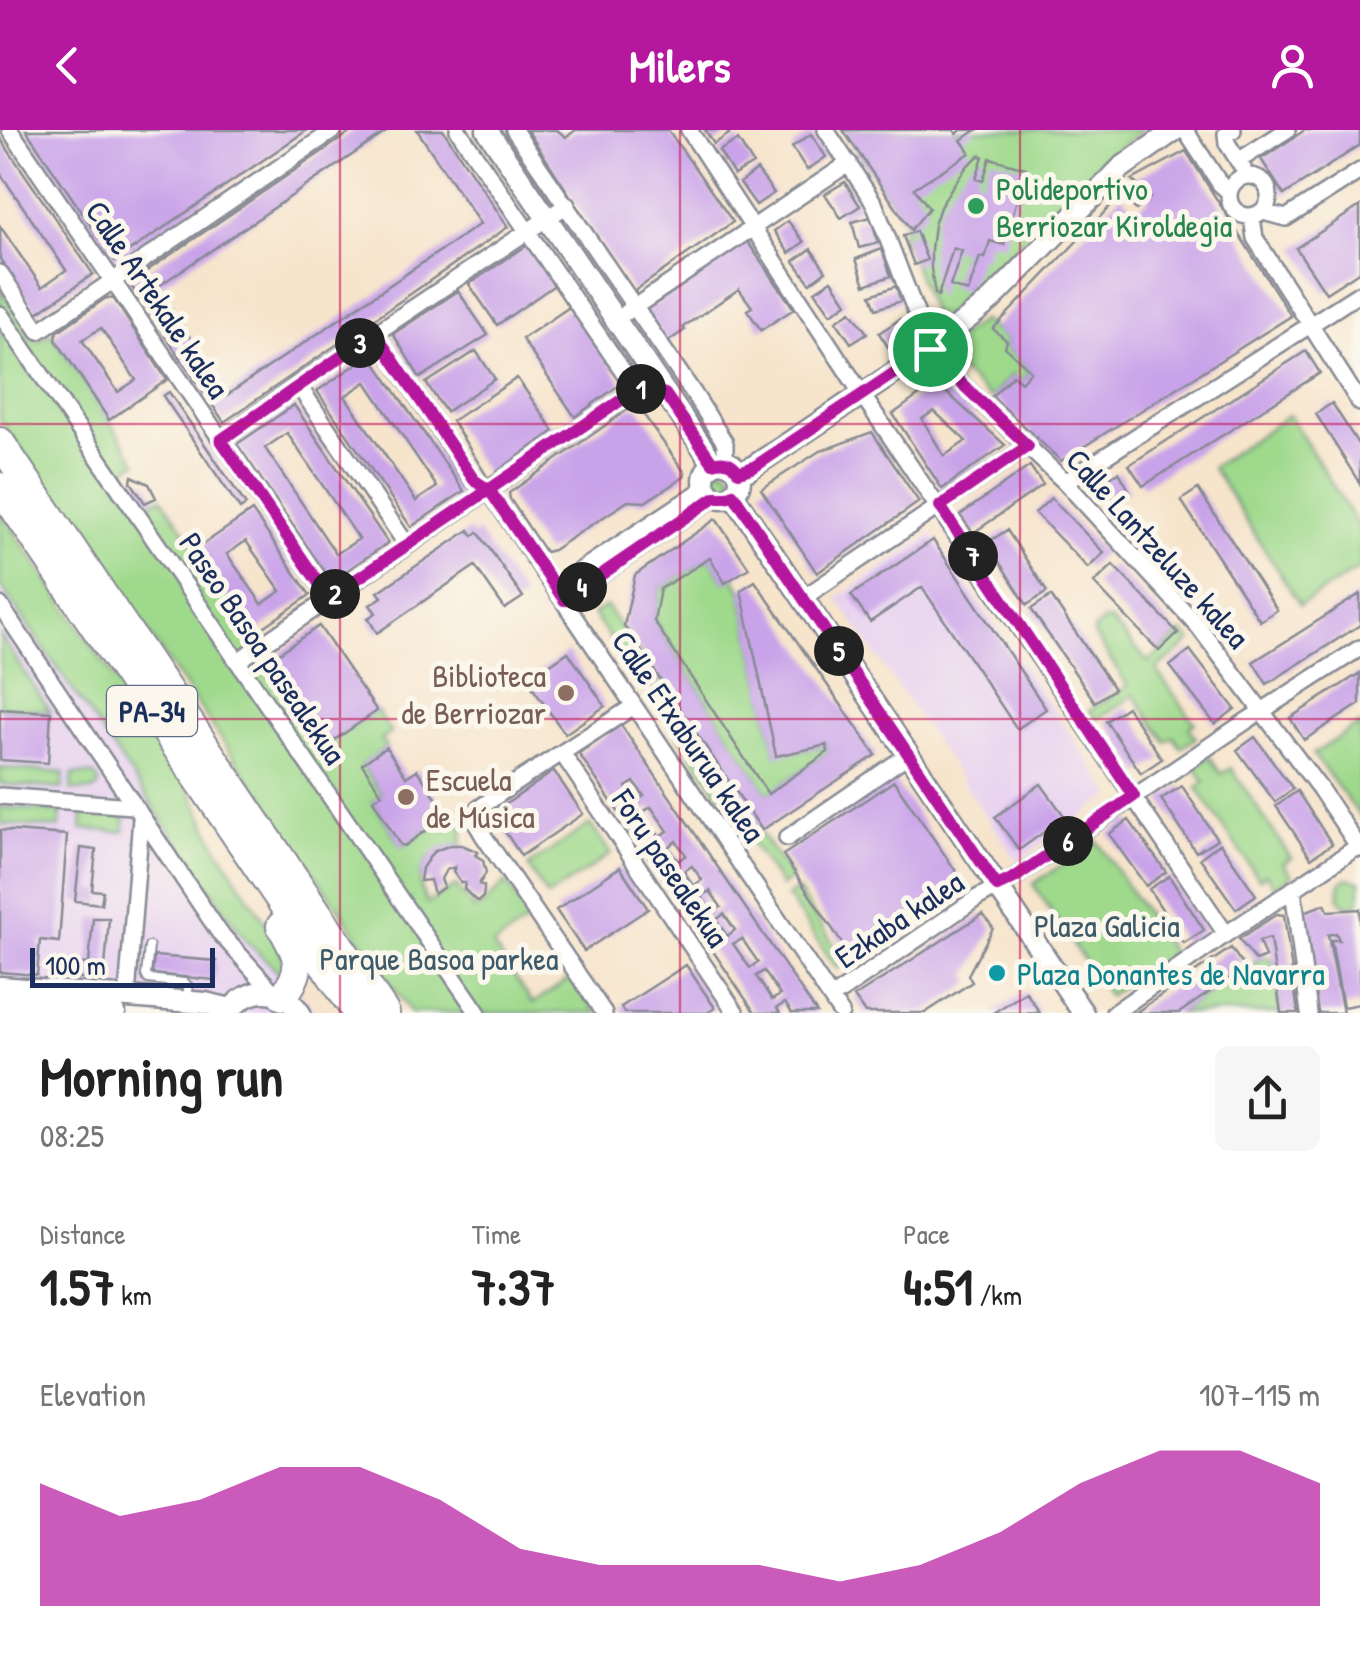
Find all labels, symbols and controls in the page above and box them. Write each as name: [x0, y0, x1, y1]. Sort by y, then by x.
text: Milers: [629, 35, 731, 96]
icon: back: [40, 38, 95, 93]
icon: person: [1265, 38, 1320, 93]
place label: Polideportivo Berriozar Kiroldegia: [996, 167, 1232, 247]
street label: Calle Artekale kalea: [76, 192, 240, 406]
marker: Polideportivo Berriozar Kiroldegia: [965, 195, 987, 217]
pin: [888, 307, 973, 392]
pin: 3: [335, 318, 385, 368]
icon: arrive: [903, 322, 958, 377]
text: 3: [354, 324, 366, 362]
pin: 1: [616, 364, 666, 414]
text: 1: [636, 370, 646, 408]
street label: Calle Lantzeluze kalea: [1057, 439, 1259, 657]
street label: Paseo Basoa pasealekua: [169, 524, 357, 772]
pin: 7: [948, 531, 998, 581]
text: 7: [966, 537, 980, 575]
pin: 4: [557, 562, 607, 612]
text: 4: [577, 568, 587, 606]
pin: 2: [310, 569, 360, 619]
text: 2: [328, 575, 342, 613]
street label: Calle Etxaburua kalea: [602, 622, 776, 850]
pin: 5: [814, 626, 864, 676]
text: 5: [833, 632, 845, 670]
place label: Biblioteca de Berriozar: [401, 654, 546, 734]
marker: Biblioteca de Berriozar: [555, 682, 577, 704]
road number: PA-34: [107, 686, 197, 736]
place label: Escuela de Música: [426, 758, 535, 838]
street label: Foru pasealekua: [602, 780, 739, 955]
marker: Escuela de Música: [395, 786, 417, 808]
pin: 6: [1043, 816, 1093, 866]
text: 6: [1062, 822, 1074, 860]
street label: Ezkaba kalea: [826, 860, 972, 978]
park label: Plaza Galicia: [1034, 904, 1180, 947]
park label: Parque Basoa parkea: [320, 937, 558, 980]
scale bar: [30, 943, 215, 988]
text: 100 m: [45, 946, 106, 984]
place label: Plaza Donantes de Navarra: [1017, 952, 1325, 995]
marker: Plaza Donantes de Navarra: [986, 962, 1008, 984]
text: Morning run: [40, 1039, 283, 1113]
button: share: [1215, 1046, 1320, 1151]
text: 08:25: [40, 1114, 104, 1157]
text: Distance: [40, 1215, 126, 1253]
text: Time: [472, 1215, 521, 1253]
text: Pace: [903, 1215, 950, 1253]
text: 1.57: [40, 1253, 115, 1321]
text: 7:37: [472, 1253, 555, 1321]
text: 4:51: [903, 1253, 973, 1321]
text: km: [115, 1276, 152, 1314]
text: /km: [973, 1276, 1022, 1314]
text: Elevation: [40, 1373, 146, 1416]
text: 107–115 m: [1199, 1373, 1320, 1416]

